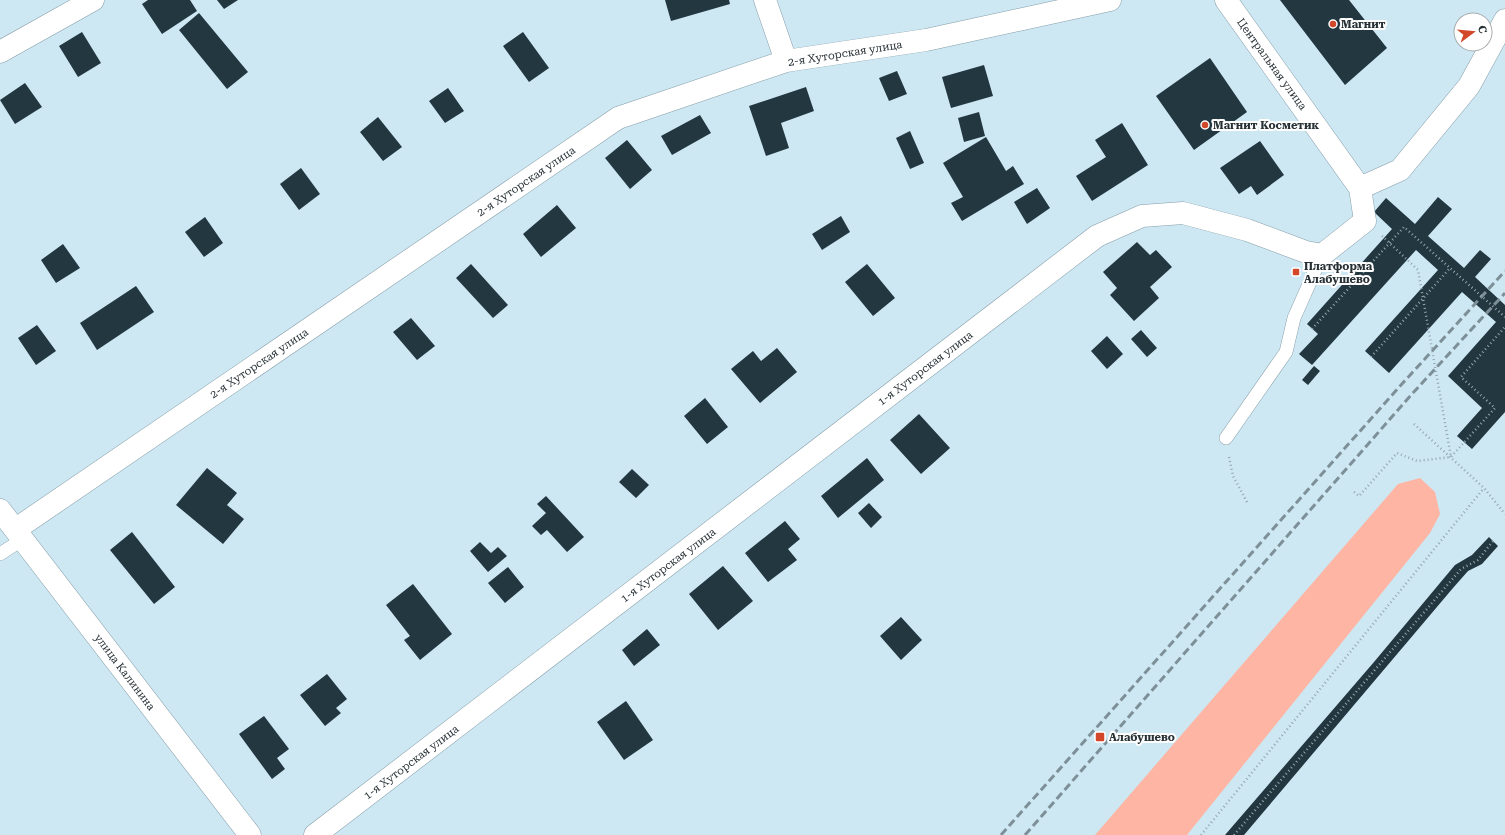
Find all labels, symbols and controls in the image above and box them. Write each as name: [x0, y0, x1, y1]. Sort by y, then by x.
north arrow: [1453, 12, 1493, 52]
street label: Центральная улица: [1234, 16, 1309, 113]
place label: Магнит: [1341, 18, 1386, 31]
marker: Магнит: [1328, 19, 1338, 29]
text: С: [1475, 24, 1490, 35]
street label: 2-я Хуторская улица: [787, 38, 903, 69]
place label: Магнит Косметик: [1213, 119, 1320, 132]
marker: Магнит Косметик: [1200, 120, 1210, 130]
street label: 2-я Хуторская улица: [475, 144, 578, 219]
place label: Платформа Алабушево: [1304, 260, 1373, 286]
marker: Платформа Алабушево: [1291, 267, 1301, 277]
street label: 2-я Хуторская улица: [208, 326, 311, 401]
street label: 1-я Хуторская улица: [875, 328, 975, 408]
street label: 1-я Хуторская улица: [618, 525, 718, 605]
street label: улица Калинина: [92, 632, 158, 713]
street label: 1-я Хуторская улица: [361, 722, 461, 802]
marker: Алабушево: [1094, 731, 1106, 743]
place label: Алабушево: [1109, 731, 1175, 744]

